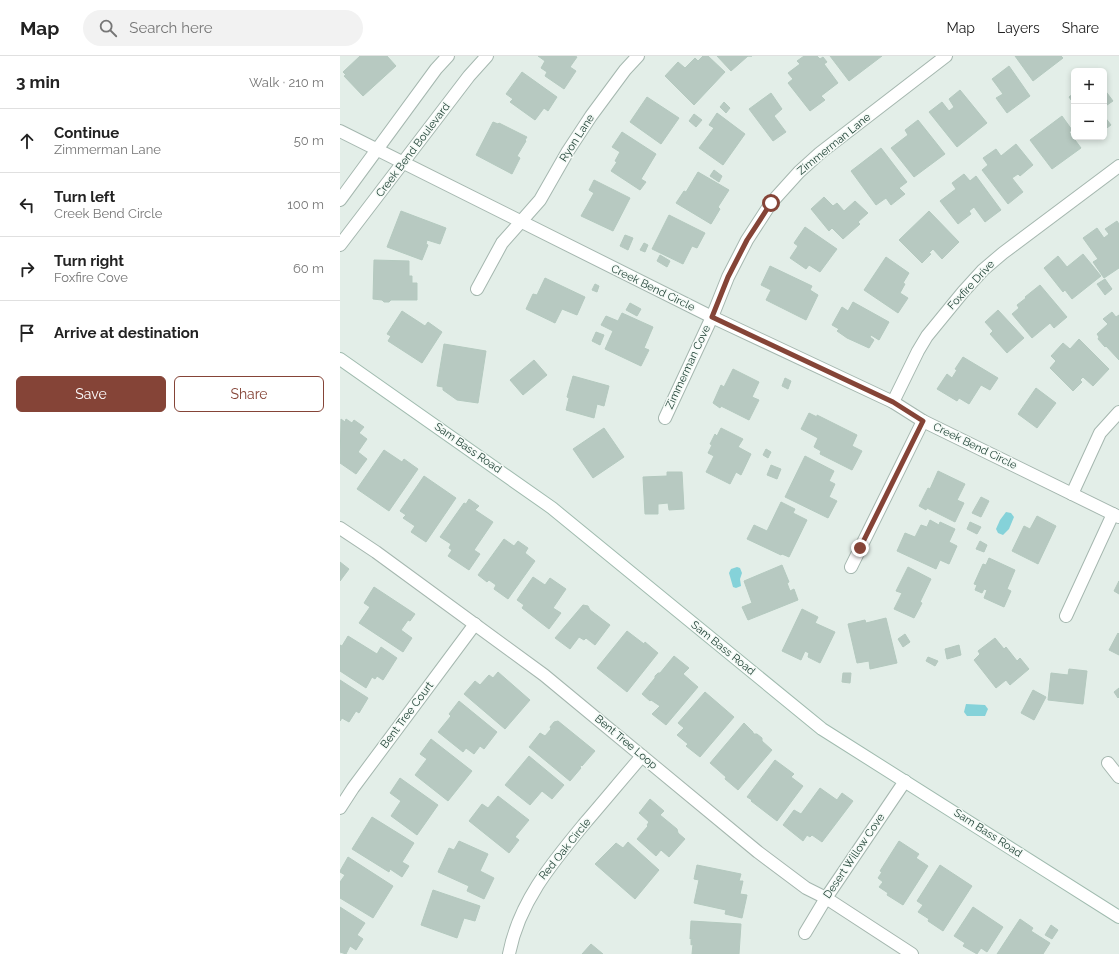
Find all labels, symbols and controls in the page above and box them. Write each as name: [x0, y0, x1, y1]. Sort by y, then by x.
search box: [83, 10, 363, 46]
text: Map: [20, 17, 59, 39]
icon: search: [97, 17, 119, 39]
text: Search here: [129, 19, 213, 37]
text: Map: [947, 20, 975, 36]
text: Layers: [997, 20, 1040, 36]
text: Share: [1062, 20, 1099, 36]
map controls: [1071, 68, 1107, 140]
button: +: [1071, 68, 1107, 104]
text: 3 min: [16, 72, 60, 92]
text: Walk · 210 m: [249, 75, 324, 90]
street label: Creek Bend Boulevard: [373, 100, 453, 200]
button: −: [1071, 104, 1107, 140]
street label: Zimmerman Lane: [795, 110, 874, 178]
street label: Ryon Lane: [557, 111, 597, 164]
text: Continue: [54, 124, 119, 142]
icon: ahead: [16, 130, 38, 152]
text: 50 m: [294, 133, 324, 148]
text: Zimmerman Lane: [54, 142, 161, 157]
text: Turn left: [54, 188, 115, 206]
icon: left: [16, 194, 38, 216]
route start: [762, 194, 780, 212]
text: 100 m: [287, 197, 324, 212]
text: Creek Bend Circle: [54, 206, 162, 221]
text: Turn right: [54, 252, 124, 270]
street label: Foxfire Drive: [945, 257, 998, 312]
icon: right: [16, 258, 38, 280]
text: 60 m: [293, 261, 324, 276]
street label: Creek Bend Circle: [609, 262, 698, 314]
text: Foxfire Cove: [54, 270, 128, 285]
icon: arrive: [16, 322, 38, 344]
street label: Zimmerman Cove: [663, 322, 713, 411]
text: Arrive at destination: [54, 324, 199, 342]
button: Save: [16, 376, 166, 412]
button: Share: [174, 376, 324, 412]
street label: Sam Bass Road: [432, 420, 504, 476]
street label: Creek Bend Circle: [931, 420, 1020, 472]
route end: [851, 539, 869, 557]
street label: Sam Bass Road: [688, 618, 758, 678]
street label: Bent Tree Court: [378, 679, 436, 751]
street label: Bent Tree Loop: [592, 712, 660, 772]
street label: Sam Bass Road: [951, 806, 1025, 860]
street label: Desert Willow Cove: [821, 811, 888, 901]
street label: Red Oak Circle: [536, 815, 594, 882]

